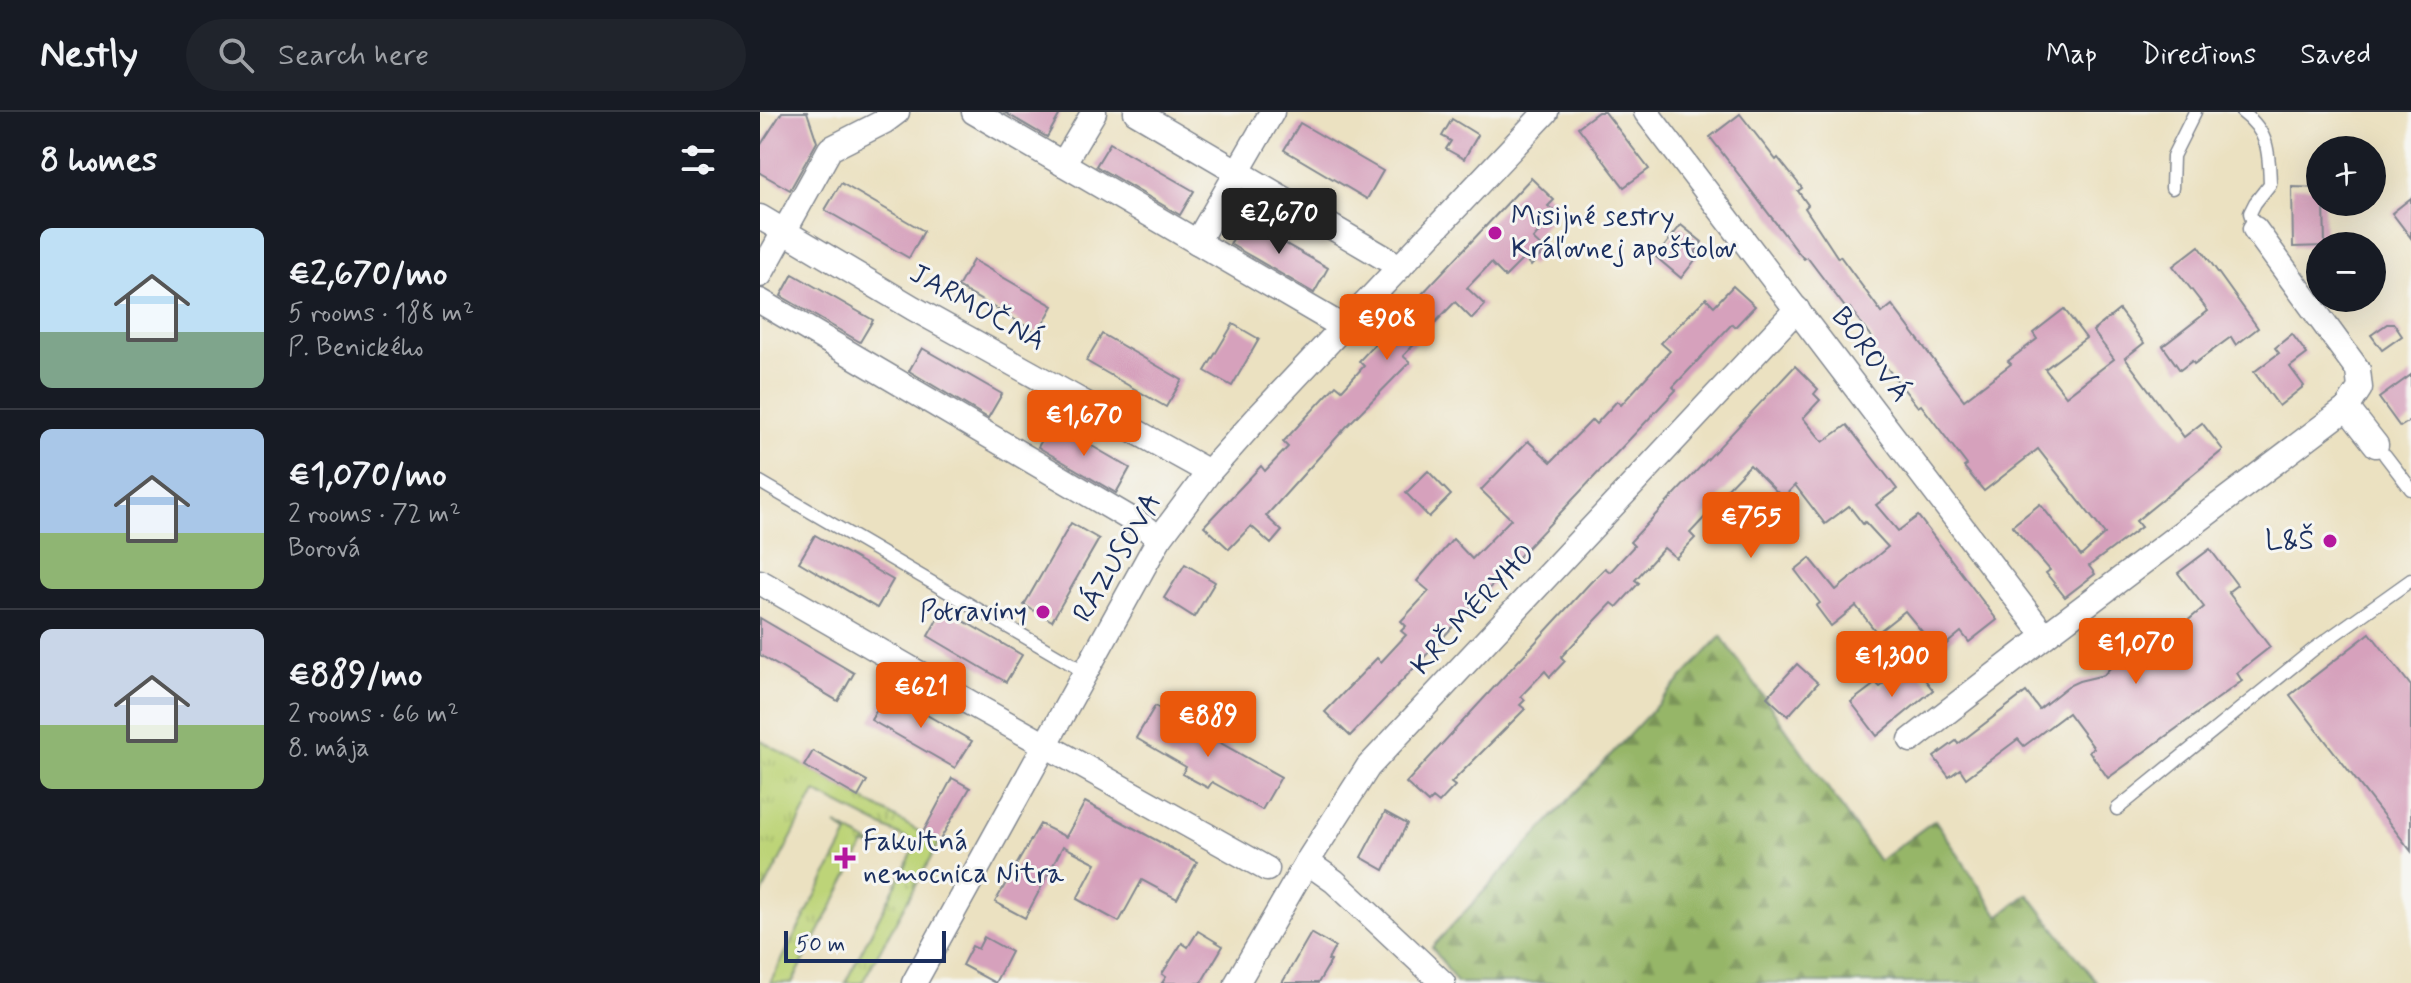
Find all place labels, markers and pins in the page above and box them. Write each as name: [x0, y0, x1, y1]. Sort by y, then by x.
pin: €2,670: [1214, 188, 1344, 256]
place label: Misijné sestry Kráľovnej apoštolov: [1511, 199, 1737, 268]
marker: Misijné sestry Kráľovnej apoštolov: [1486, 224, 1504, 242]
pin: €908: [1340, 294, 1434, 362]
pin: €1,670: [1019, 390, 1149, 458]
pin: €755: [1704, 492, 1798, 560]
place label: L&Š: [2265, 523, 2314, 560]
marker: L&Š: [2321, 532, 2339, 550]
place label: Potraviny: [920, 594, 1027, 631]
marker: Potraviny: [1034, 603, 1052, 621]
pin: €1,070: [2071, 618, 2201, 686]
pin: €1,300: [1827, 631, 1957, 699]
pin: €621: [874, 662, 968, 730]
pin: €889: [1161, 691, 1255, 759]
place label: Fakultná nemocnica Nitra: [863, 824, 1064, 893]
marker: Fakultná nemocnica Nitra: [834, 847, 856, 869]

